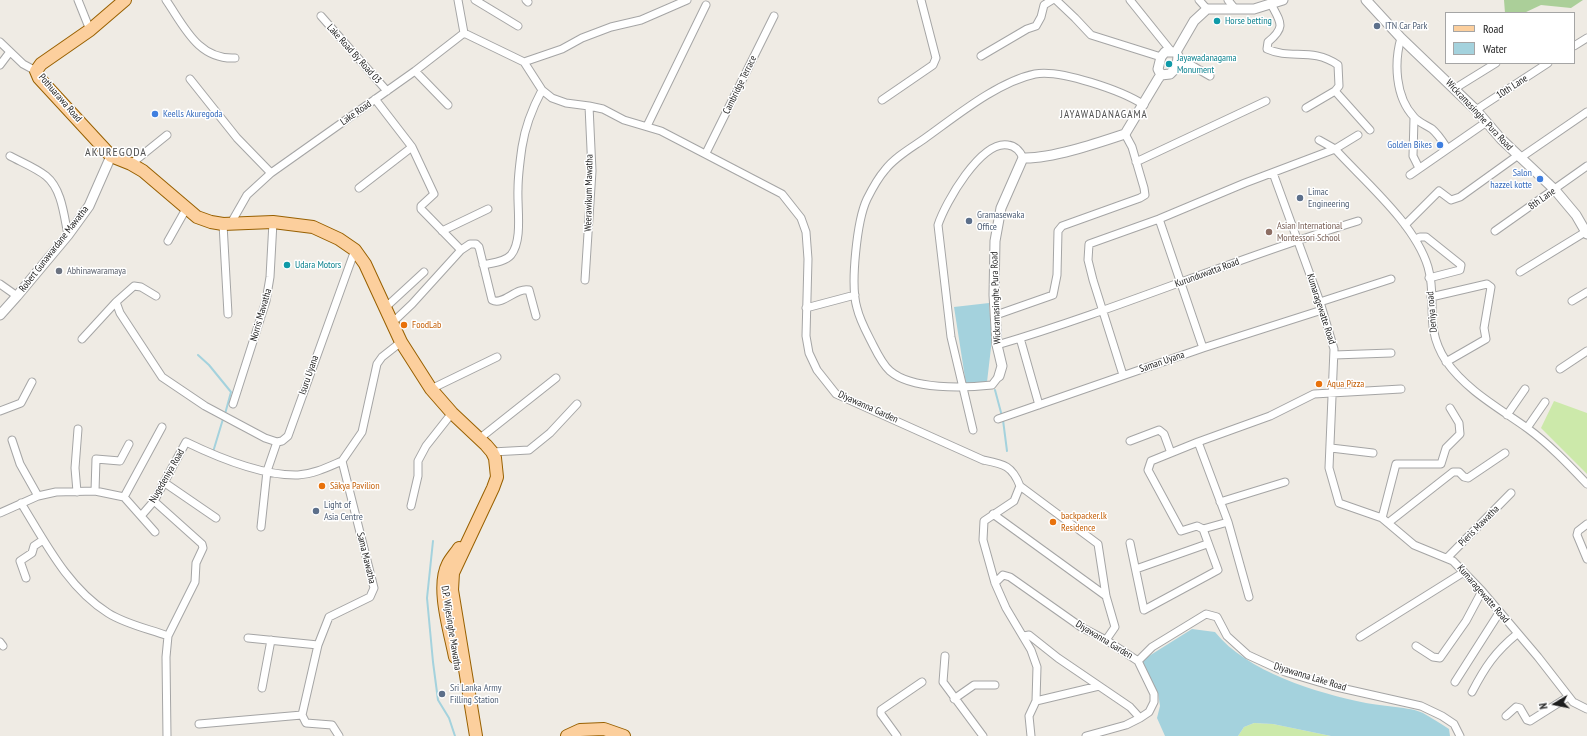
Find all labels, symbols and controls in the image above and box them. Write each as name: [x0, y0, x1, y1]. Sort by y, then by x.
legend: [1445, 12, 1575, 64]
place label: Horse betting: [1225, 15, 1272, 27]
marker: Horse betting: [1212, 16, 1222, 26]
place label: ITN Car Park: [1385, 20, 1427, 32]
marker: ITN Car Park: [1372, 21, 1382, 31]
text: Road: [1483, 21, 1503, 36]
street label: Lake Road By Road 03: [324, 22, 384, 86]
text: Water: [1483, 41, 1507, 56]
place label: Jayawadanagama Monument: [1177, 52, 1237, 76]
street label: Cambridge Terrace: [721, 54, 759, 116]
marker: Jayawadanagama Monument: [1164, 59, 1174, 69]
street label: Pothuarawa Road: [36, 71, 84, 125]
street label: 10th Lane: [1494, 72, 1530, 102]
street label: Wickramasinghe Pura Road: [1443, 77, 1515, 153]
street label: Lake Road: [338, 98, 374, 128]
place label: Keells Akuregoda: [163, 108, 223, 120]
district label: JAYAWADANAGAMA: [1060, 108, 1148, 122]
marker: Keells Akuregoda: [150, 109, 160, 119]
place label: Golden Bikes: [1387, 139, 1432, 151]
marker: Golden Bikes: [1435, 140, 1445, 150]
district label: AKUREGODA: [85, 146, 147, 160]
street label: Weerawikum Mawatha: [582, 154, 596, 232]
place label: Salon hazzel kotte: [1490, 167, 1532, 190]
marker: Salon hazzel kotte: [1535, 174, 1545, 184]
street label: 8th Lane: [1526, 185, 1558, 213]
place label: Limac Engineering: [1308, 186, 1349, 210]
marker: Limac Engineering: [1295, 193, 1305, 203]
street label: Robert Gunawardane Mawatha: [17, 204, 91, 294]
place label: Gramasewaka Office: [977, 209, 1024, 232]
marker: Gramasewaka Office: [964, 216, 974, 226]
place label: Asian International Montessori School: [1277, 220, 1342, 244]
marker: Asian International Montessori School: [1264, 227, 1274, 237]
street label: Wickramasinghe Pura Road: [988, 251, 1004, 345]
street label: Kurunduwatta Road: [1173, 256, 1241, 290]
place label: Udara Motors: [295, 259, 341, 271]
marker: Udara Motors: [282, 260, 292, 270]
place label: Abhinawaramaya: [67, 265, 126, 277]
marker: Abhinawaramaya: [54, 266, 64, 276]
street label: Kumaragewatte Road: [1304, 272, 1338, 346]
street label: Norris Mawatha: [248, 287, 274, 343]
street label: Deniya road: [1424, 291, 1440, 333]
place label: FoodLab: [412, 319, 441, 331]
marker: FoodLab: [399, 320, 409, 330]
street label: Saman Uyana: [1138, 349, 1186, 375]
street label: Isuru Uyana: [297, 354, 321, 396]
place label: Aqua Pizza: [1327, 378, 1364, 390]
marker: Aqua Pizza: [1314, 379, 1324, 389]
street label: Diyawanna Garden: [836, 388, 900, 426]
street label: Nugedeniya Road: [147, 447, 187, 505]
place label: Sākya Pavilion: [330, 480, 380, 492]
marker: Sākya Pavilion: [317, 481, 327, 491]
place label: Light of Asia Centre: [324, 499, 363, 522]
street label: Pieris Mawatha: [1456, 503, 1502, 549]
marker: Light of Asia Centre: [311, 506, 321, 516]
place label: backpacker.lk Residence: [1061, 510, 1107, 534]
marker: backpacker.lk Residence: [1048, 517, 1058, 527]
street label: Sama Mawatha: [354, 531, 378, 585]
street label: Kumaragewatte Road: [1454, 562, 1512, 626]
street label: D.P. Wijesinghe Mawatha: [438, 585, 464, 671]
street label: Diyawanna Garden: [1073, 618, 1135, 662]
street label: Diyawanna Lake Road: [1272, 660, 1348, 694]
place label: Sri Lanka Army Filling Station: [450, 682, 501, 706]
north arrow: [1535, 684, 1575, 724]
marker: Sri Lanka Army Filling Station: [437, 689, 447, 699]
text: N: [1536, 702, 1551, 710]

